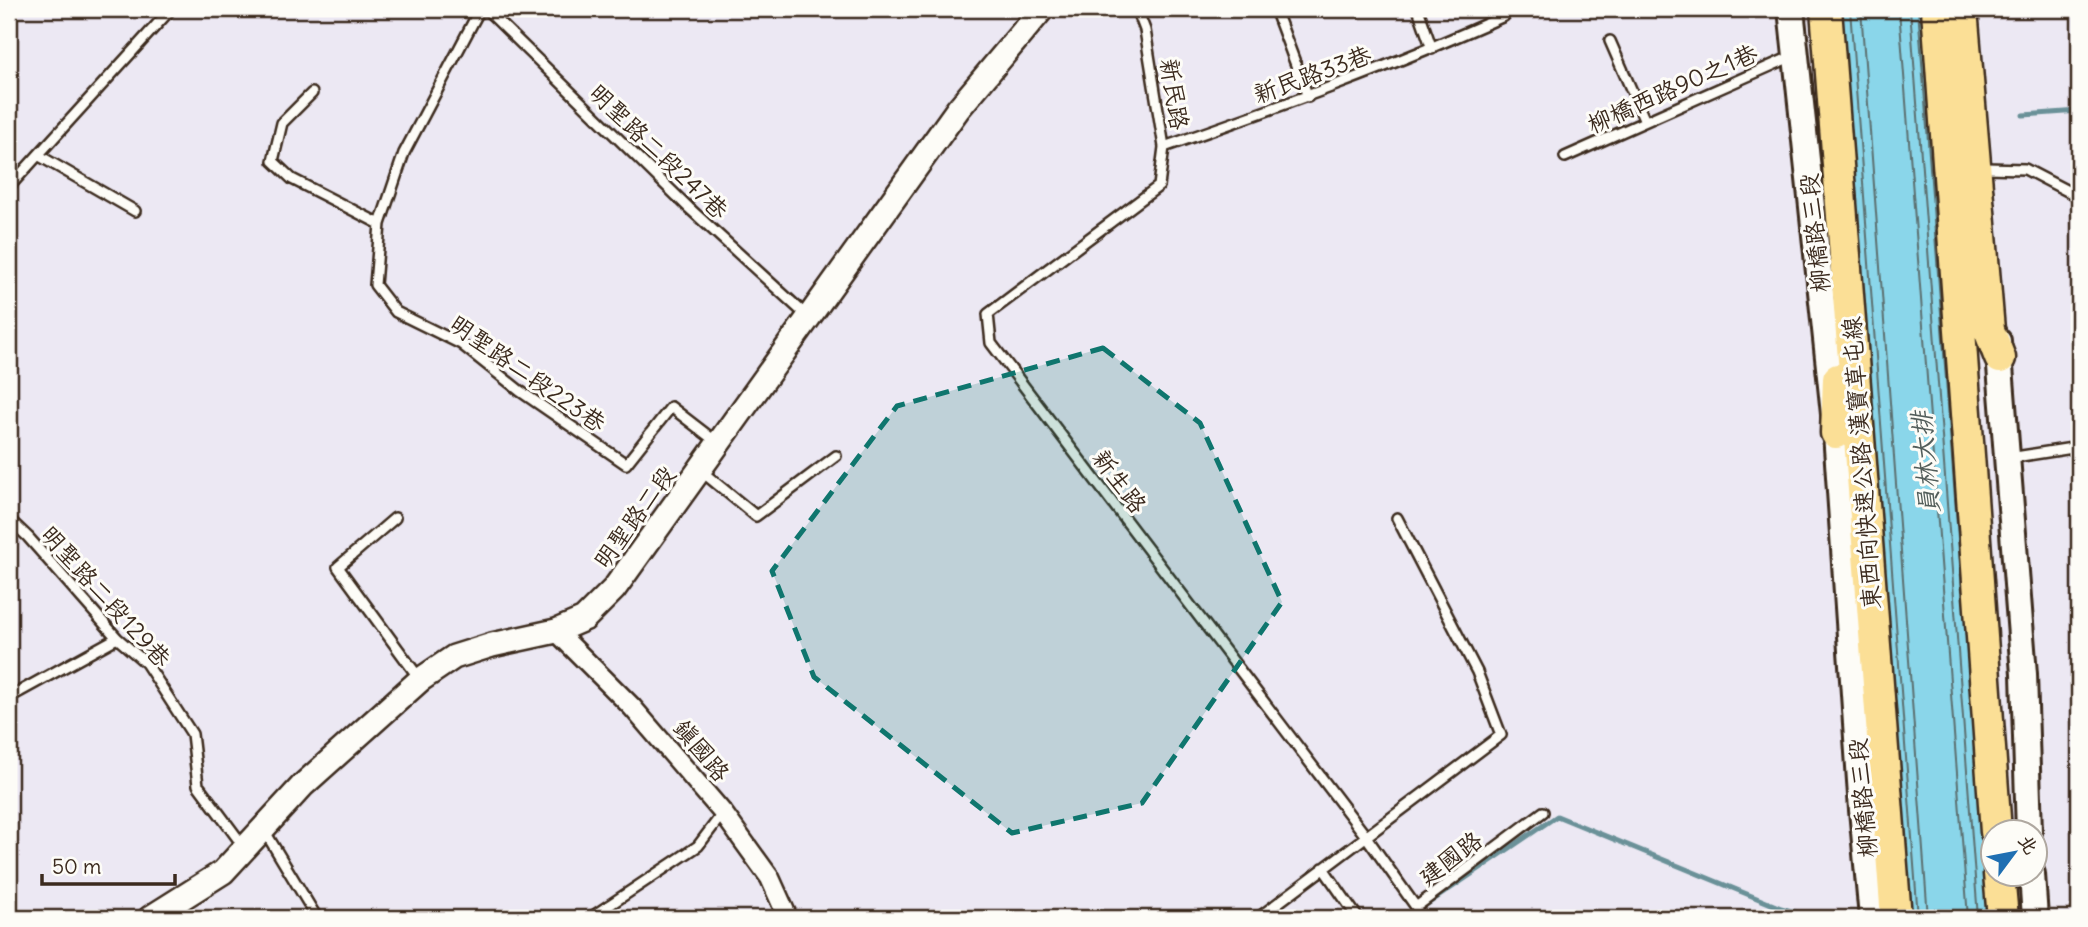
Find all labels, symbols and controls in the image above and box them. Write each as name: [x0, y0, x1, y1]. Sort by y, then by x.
street label: 柳橋西路90之1巷: [1582, 37, 1762, 139]
street label: 新民路33巷: [1249, 39, 1375, 109]
street label: 新民路: [1155, 56, 1195, 132]
street label: 明聖路二段247巷: [583, 77, 735, 225]
street label: 柳橋路三段: [1793, 172, 1835, 294]
street label: 明聖路二段223巷: [444, 308, 612, 438]
street label: 東西向快速公路 漢寶草屯線: [1836, 315, 1886, 611]
water label: 員林大排: [1904, 408, 1946, 516]
street label: 新生路: [1086, 443, 1154, 519]
street label: 明聖路二段: [587, 460, 681, 574]
street label: 明聖路二段129巷: [34, 519, 178, 673]
street label: 鎮國路: [667, 713, 737, 787]
street label: 柳橋路三段: [1842, 737, 1882, 859]
north arrow: [1980, 818, 2050, 888]
street label: 建國路: [1412, 824, 1488, 892]
text: 北: [2013, 830, 2044, 858]
scale bar: [42, 843, 175, 887]
text: 50 m: [52, 853, 101, 880]

